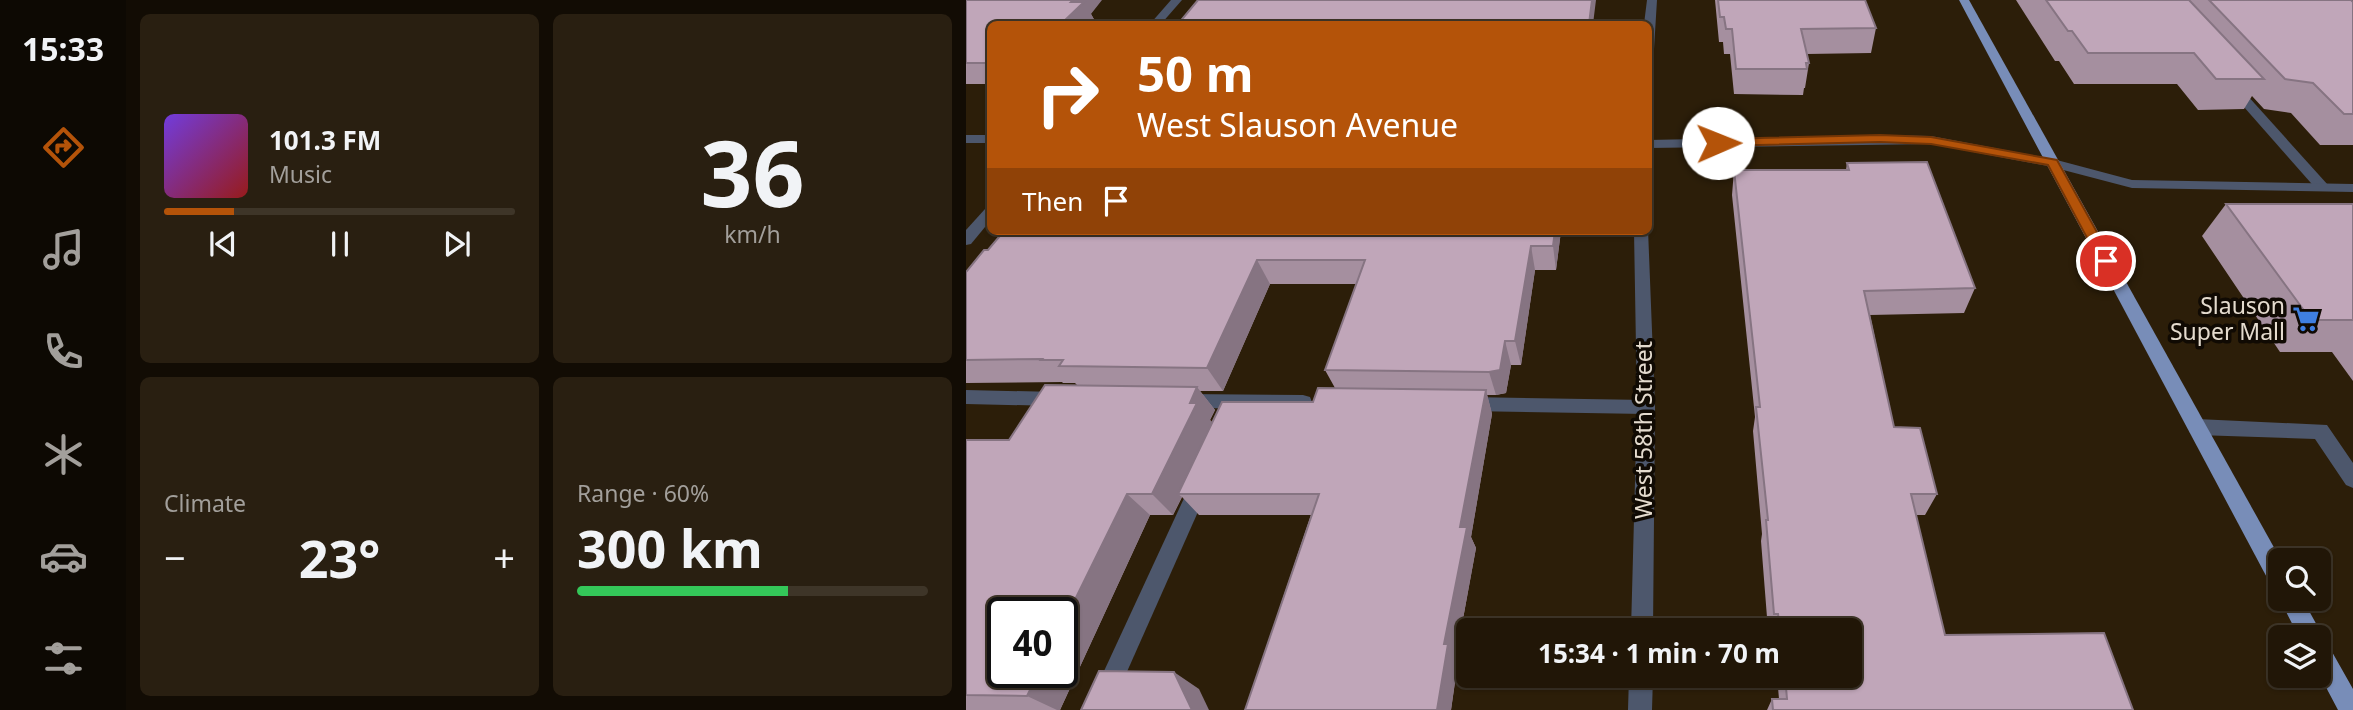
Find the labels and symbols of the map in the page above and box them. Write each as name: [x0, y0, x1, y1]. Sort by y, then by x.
position arrow: [1681, 106, 1755, 180]
pin: [2076, 231, 2136, 291]
place label: Slauson Super Mall: [2170, 289, 2285, 347]
supermarket icon: Slauson Super Mall: [2291, 304, 2321, 334]
street label: West 58th Street: [1627, 341, 1659, 519]
speed limit sign: 40: [987, 597, 1078, 688]

